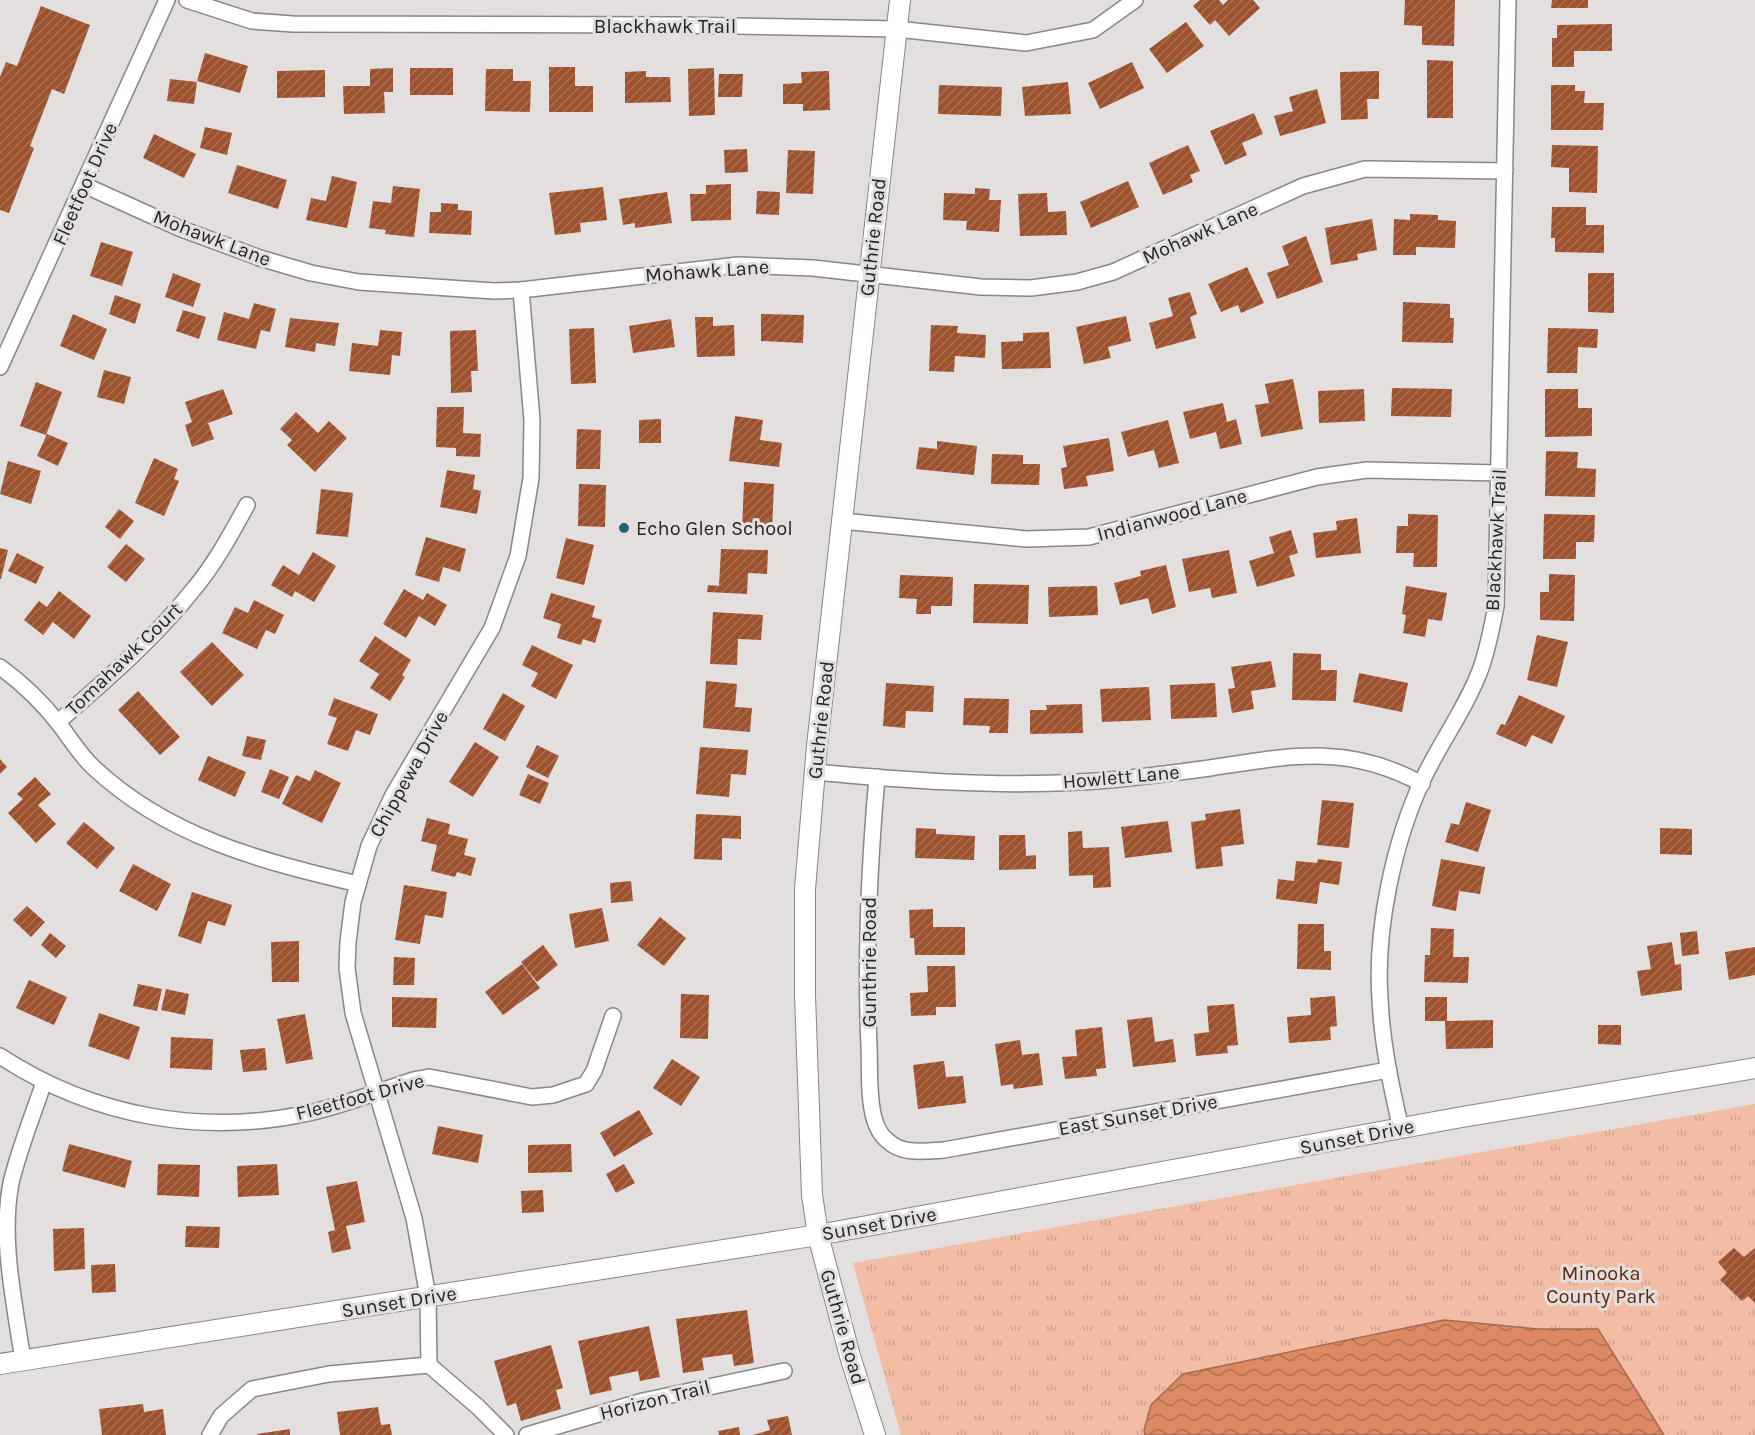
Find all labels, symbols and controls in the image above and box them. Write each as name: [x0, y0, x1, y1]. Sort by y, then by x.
street label: Blackhawk Trail: [594, 15, 736, 38]
street label: Fleetfoot Drive: [48, 119, 122, 249]
street label: Guthrie Road: [855, 177, 891, 297]
street label: Mohawk Lane: [1139, 197, 1261, 269]
street label: Mohawk Lane: [150, 205, 274, 271]
street label: Mohawk Lane: [644, 255, 770, 287]
street label: Blackhawk Trail: [1481, 468, 1511, 612]
street label: Indianwood Lane: [1095, 484, 1249, 546]
place label: Echo Glen School: [636, 517, 793, 540]
marker: Echo Glen School: [617, 521, 631, 535]
street label: Tomahawk Court: [61, 597, 187, 720]
street label: Guthrie Road: [803, 660, 839, 780]
street label: Chippewa Drive: [365, 707, 453, 841]
street label: Howlett Lane: [1062, 760, 1180, 794]
street label: Gunthrie Road: [858, 897, 881, 1027]
street label: Fleetfoot Drive: [293, 1069, 427, 1125]
street label: East Sunset Drive: [1057, 1090, 1219, 1140]
street label: Sunset Drive: [1298, 1115, 1416, 1159]
street label: Sunset Drive: [820, 1203, 938, 1245]
park label: Minooka County Park: [1546, 1262, 1656, 1308]
street label: Guthrie Road: [816, 1267, 870, 1387]
street label: Sunset Drive: [340, 1282, 458, 1322]
street label: Horizon Trail: [597, 1375, 713, 1425]

